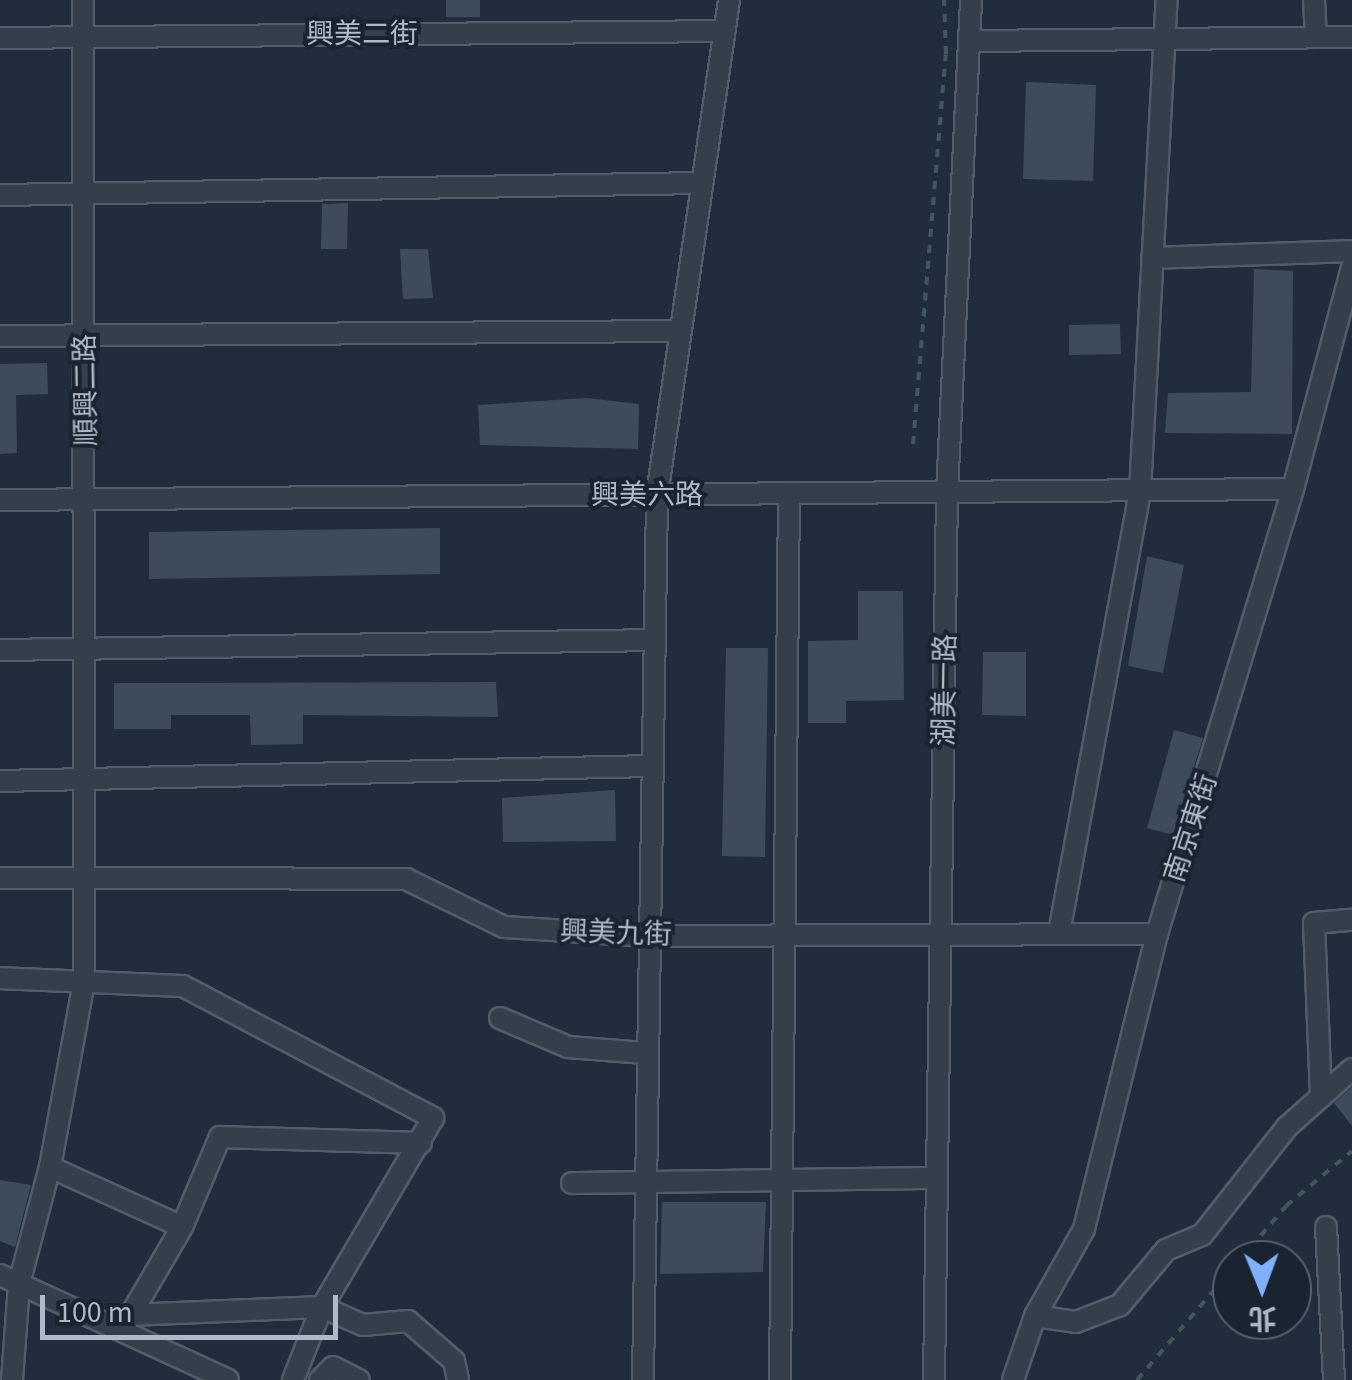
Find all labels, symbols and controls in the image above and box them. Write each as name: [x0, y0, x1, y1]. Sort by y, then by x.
street label: 興美二街: [306, 17, 418, 51]
street label: 順興二路: [68, 334, 104, 446]
street label: 興美六路: [591, 478, 703, 512]
street label: 湖美一路: [927, 634, 963, 746]
street label: 南京東街: [1158, 770, 1224, 886]
street label: 興美九街: [559, 914, 673, 952]
north arrow: [1212, 1240, 1312, 1340]
scale bar: [45, 1275, 342, 1337]
text: 100 m: [57, 1291, 133, 1334]
text: 北: [1248, 1298, 1277, 1338]

